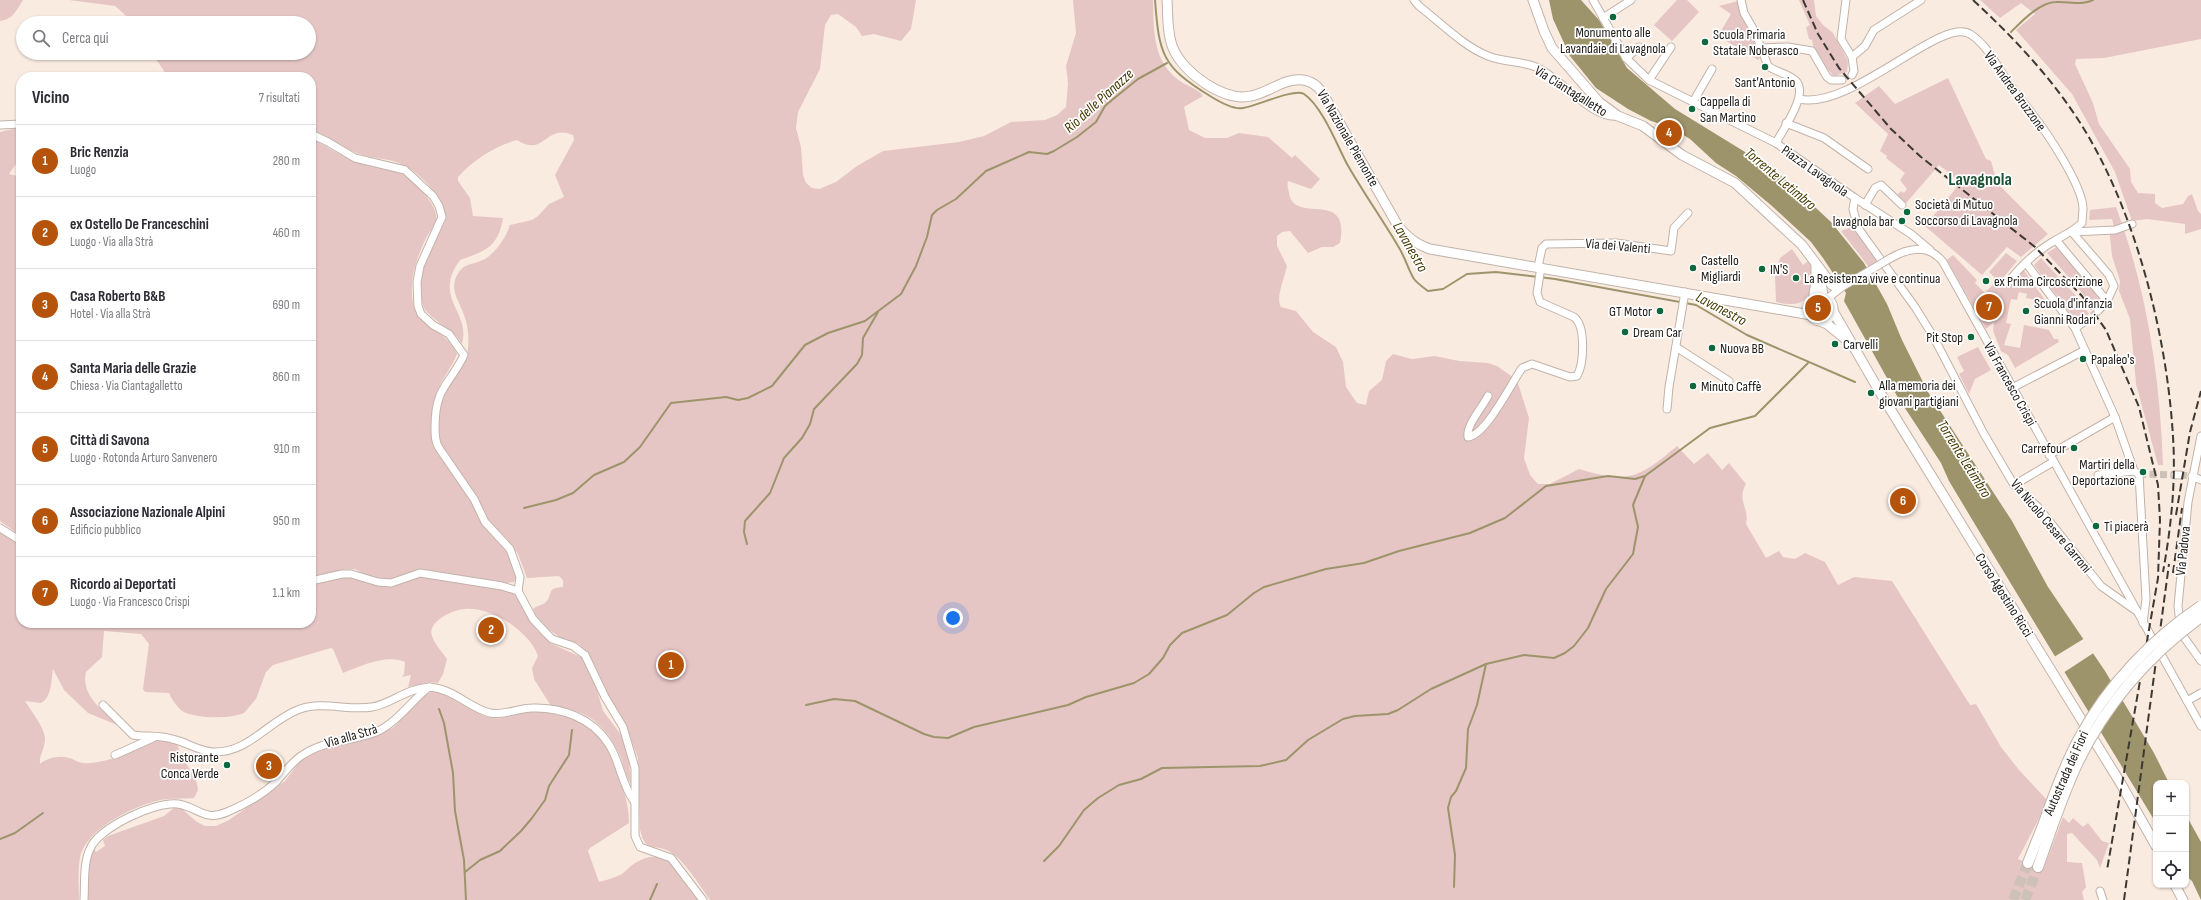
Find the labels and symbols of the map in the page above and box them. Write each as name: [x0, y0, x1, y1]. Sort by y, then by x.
marker: Monumento alle Lavandaie di Lavagnola: [1608, 12, 1618, 22]
place label: Monumento alle Lavandaie di Lavagnola: [1560, 24, 1666, 57]
place label: Scuola Primaria Statale Noberasco: [1713, 26, 1799, 59]
marker: Scuola Primaria Statale Noberasco: [1700, 37, 1710, 47]
street label: Via Andrea Bruzzone: [1980, 48, 2050, 134]
street label: Via Ciantagalletto: [1531, 62, 1611, 120]
marker: Sant'Antonio: [1760, 62, 1770, 72]
water label: Rio delle Pianazze: [1060, 65, 1138, 137]
place label: Sant'Antonio: [1735, 74, 1796, 91]
street label: Via Nazionale Piemonte: [1313, 86, 1383, 190]
place label: Cappella di San Martino: [1700, 93, 1756, 126]
marker: Cappella di San Martino: [1687, 104, 1697, 114]
pin: 4: [1656, 118, 1682, 148]
street label: Piazza Lavagnola: [1778, 142, 1852, 200]
water label: Torrente Letimbro: [1740, 143, 1820, 215]
district label: Lavagnola: [1948, 169, 2012, 190]
place label: Società di Mutuo Soccorso di Lavagnola: [1915, 196, 2018, 229]
marker: Società di Mutuo Soccorso di Lavagnola: [1902, 207, 1912, 217]
place label: lavagnola bar: [1833, 213, 1894, 230]
marker: lavagnola bar: [1897, 216, 1907, 226]
water label: Lavanestro: [1388, 218, 1432, 276]
street label: Via dei Valenti: [1585, 235, 1651, 257]
place label: Castello Migliardi: [1701, 252, 1741, 285]
place label: IN'S: [1770, 261, 1788, 278]
marker: Castello Migliardi: [1688, 263, 1698, 273]
marker: IN'S: [1757, 264, 1767, 274]
place label: La Resistenza vive e continua: [1804, 270, 1940, 287]
marker: La Resistenza vive e continua: [1791, 273, 1801, 283]
place label: ex Prima Circoscrizione: [1994, 273, 2103, 290]
marker: ex Prima Circoscrizione: [1981, 276, 1991, 286]
water label: Lavanestro: [1692, 288, 1750, 330]
pin: 7: [1976, 292, 2002, 322]
pin: 5: [1805, 293, 1831, 323]
place label: Scuola d'infanzia Gianni Rodari: [2034, 295, 2112, 328]
place label: GT Motor: [1609, 303, 1652, 320]
marker: GT Motor: [1655, 306, 1665, 316]
marker: Scuola d'infanzia Gianni Rodari: [2021, 306, 2031, 316]
place label: Dream Car: [1633, 324, 1682, 341]
marker: Dream Car: [1620, 327, 1630, 337]
place label: Pit Stop: [1926, 329, 1963, 346]
marker: Pit Stop: [1966, 332, 1976, 342]
place label: Carvelli: [1843, 336, 1878, 353]
marker: Carvelli: [1830, 339, 1840, 349]
street label: Via Francesco Crispi: [1980, 339, 2040, 429]
place label: Nuova BB: [1720, 340, 1764, 357]
marker: Nuova BB: [1707, 343, 1717, 353]
place label: Papaleo's: [2091, 351, 2135, 368]
marker: Papaleo's: [2078, 354, 2088, 364]
place label: Alla memoria dei giovani partigiani: [1878, 377, 1959, 410]
place label: Minuto Caffè: [1701, 378, 1761, 395]
marker: Minuto Caffè: [1688, 381, 1698, 391]
marker: Alla memoria dei giovani partigiani: [1866, 388, 1876, 398]
water label: Torrente Letimbro: [1933, 417, 1995, 501]
place label: Carrefour: [2021, 440, 2066, 457]
marker: Carrefour: [2069, 443, 2079, 453]
place label: Martiri della Deportazione: [2072, 456, 2135, 489]
marker: Martiri della Deportazione: [2138, 467, 2148, 477]
street label: Via Nicolò Cesare Garroni: [2007, 476, 2095, 576]
pin: 6: [1890, 486, 1916, 516]
place label: Ti piacerà: [2104, 518, 2149, 535]
marker: Ti piacerà: [2091, 521, 2101, 531]
street label: Via Padova: [2172, 525, 2194, 577]
street label: Corso Agostino Ricci: [1971, 550, 2037, 640]
your location: [943, 608, 963, 628]
pin: 2: [478, 615, 504, 645]
pin: 1: [658, 650, 684, 680]
street label: Via alla Strà: [323, 720, 379, 752]
street label: Autostrada dei Fiori: [2039, 728, 2092, 819]
place label: Ristorante Conca Verde: [161, 749, 219, 782]
pin: 3: [256, 751, 282, 781]
marker: Ristorante Conca Verde: [222, 760, 232, 770]

